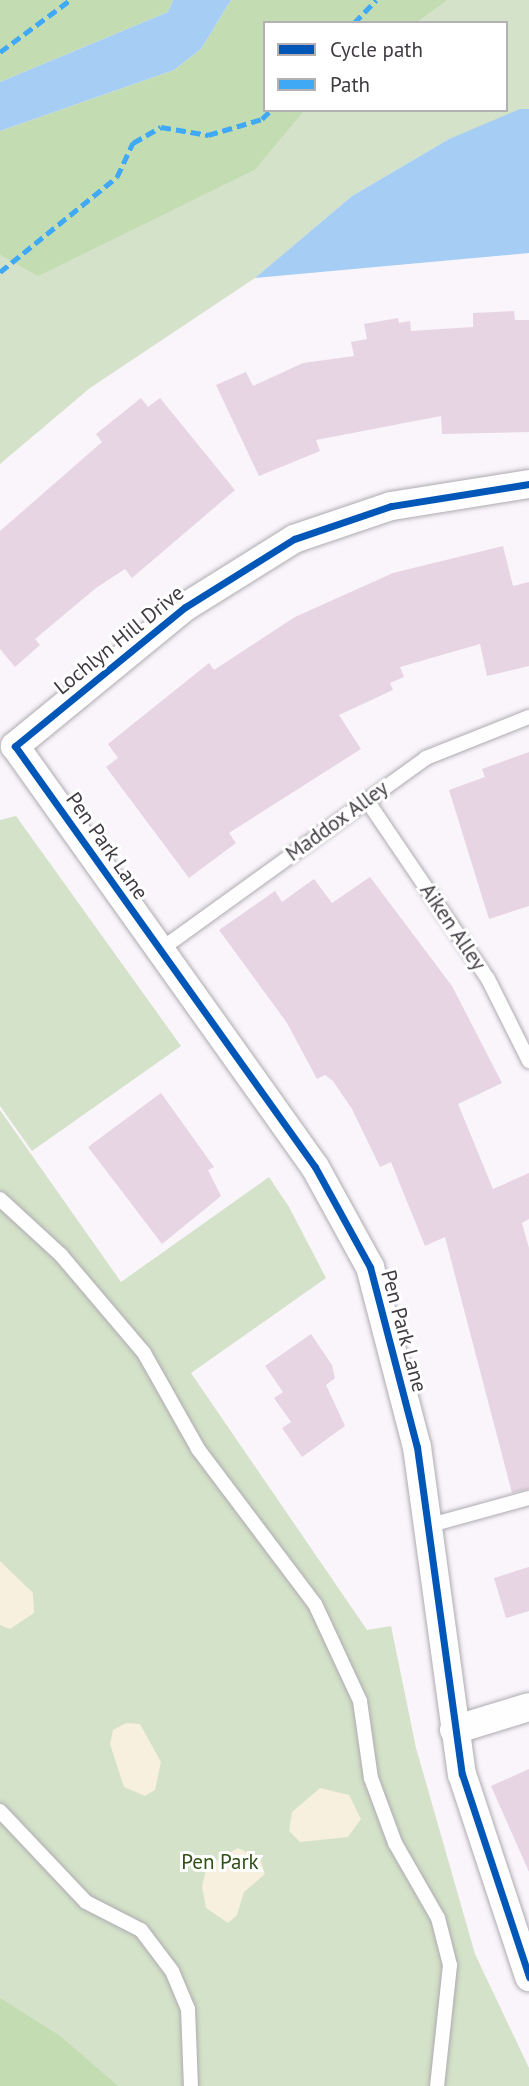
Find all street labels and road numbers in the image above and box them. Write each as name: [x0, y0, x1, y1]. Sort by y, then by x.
street label: Lochlyn Hill Drive: [49, 580, 189, 700]
street label: Maddox Alley: [281, 775, 393, 867]
street label: Pen Park Lane: [61, 787, 153, 905]
street label: Aiken Alley: [415, 878, 491, 976]
street label: Pen Park Lane: [376, 1267, 432, 1395]

